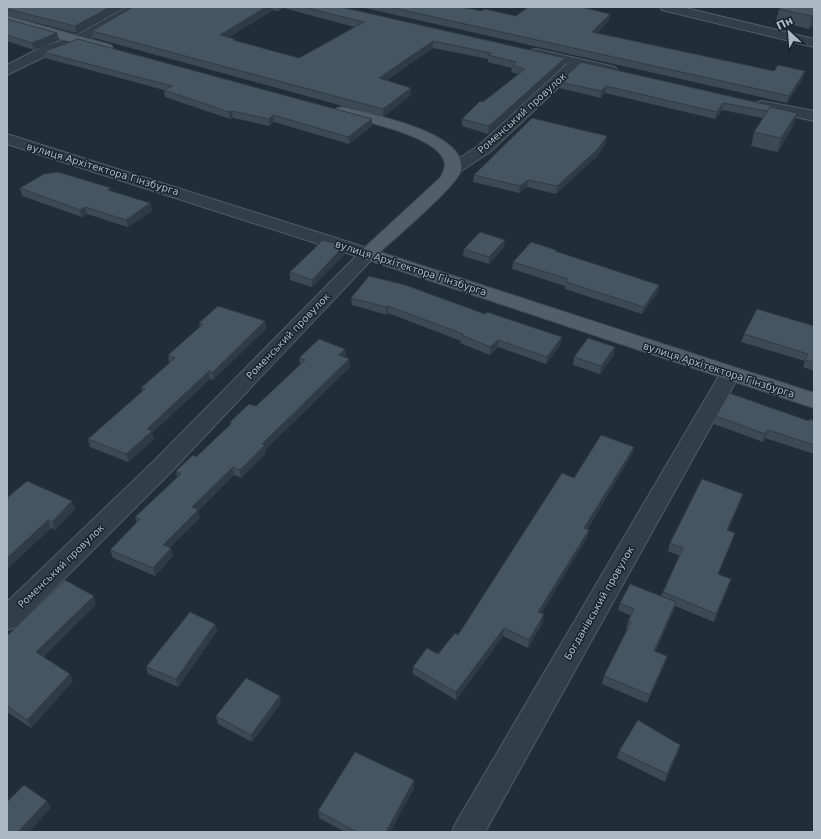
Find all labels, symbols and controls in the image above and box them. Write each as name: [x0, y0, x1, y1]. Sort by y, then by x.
north arrow: [769, 12, 809, 52]
text: Пн: [774, 14, 795, 33]
street label: Роменський провулок: [475, 70, 569, 156]
street label: вулиця Архітектора Гінзбурга: [25, 141, 181, 197]
street label: вулиця Архітектора Гінзбурга: [334, 238, 488, 298]
street label: Роменський провулок: [244, 291, 332, 381]
street label: вулиця Архітектора Гінзбурга: [642, 340, 796, 400]
street label: Роменський провулок: [16, 522, 106, 610]
street label: Богданівський провулок: [562, 544, 636, 662]

